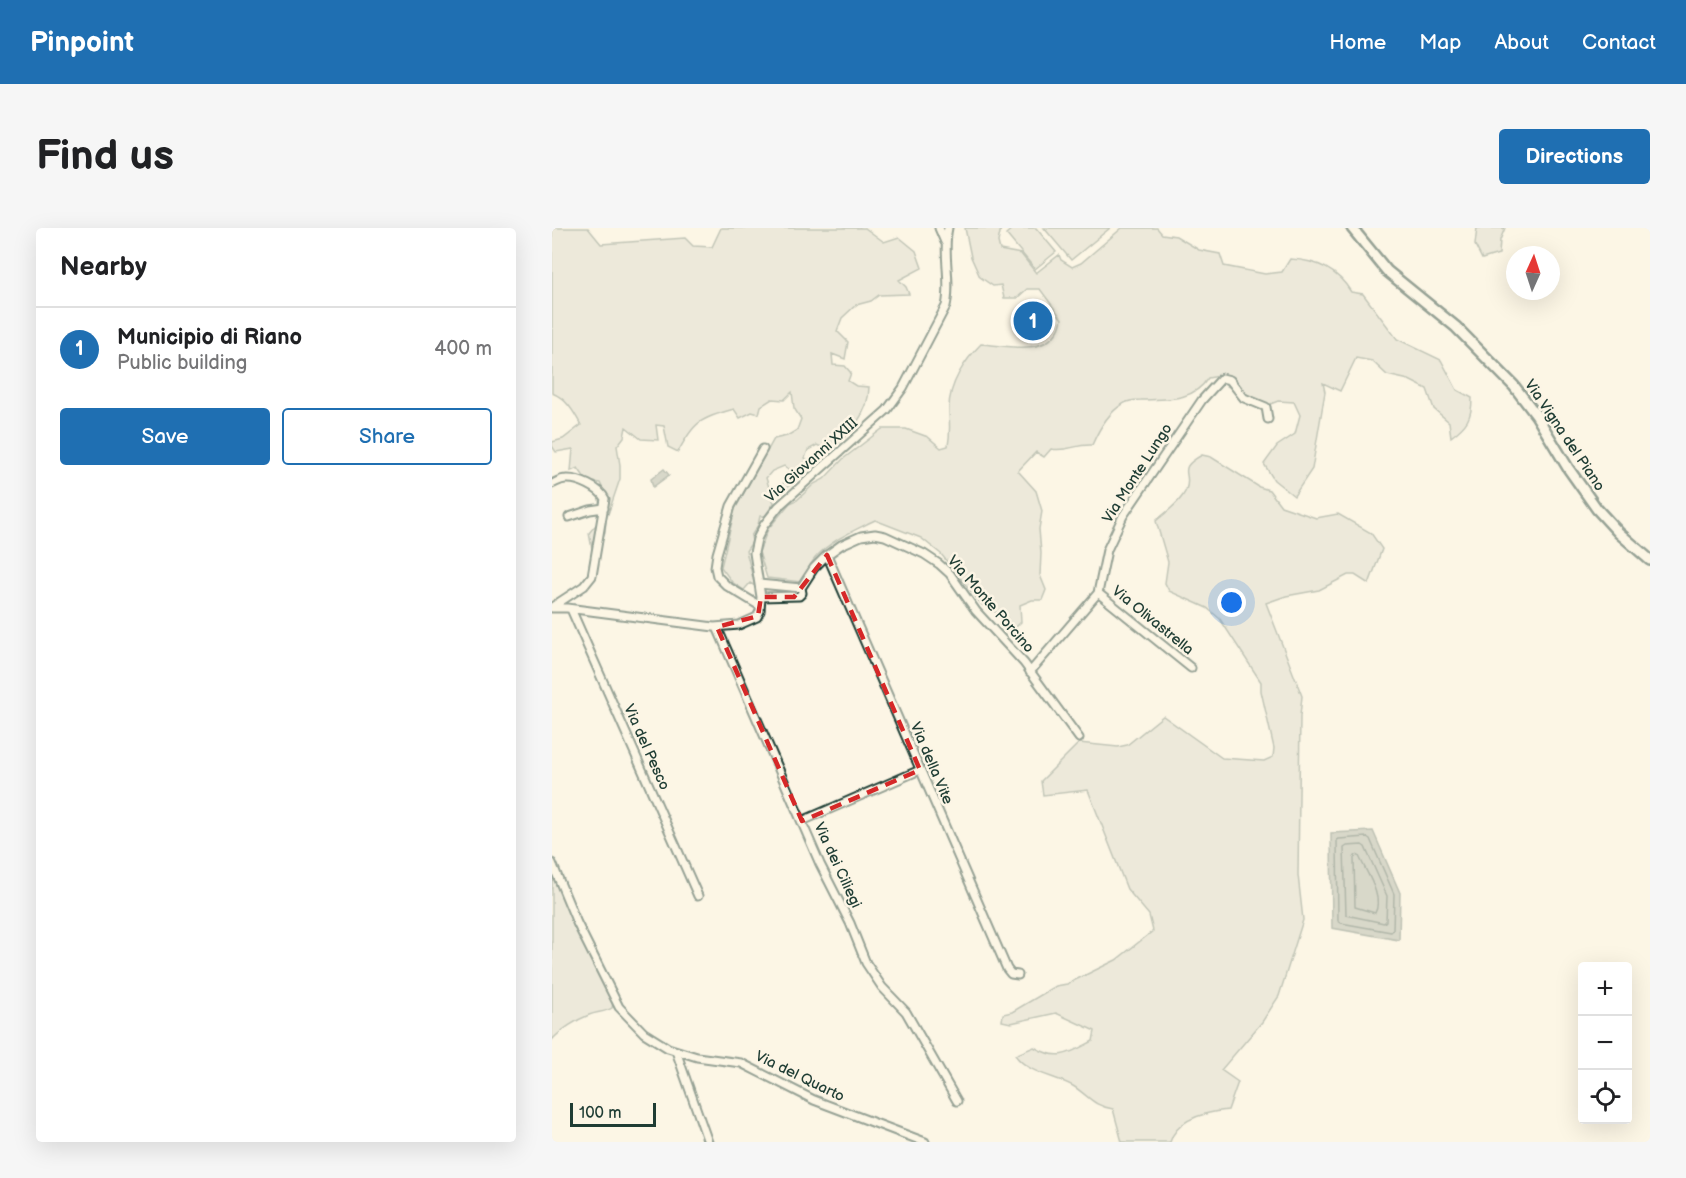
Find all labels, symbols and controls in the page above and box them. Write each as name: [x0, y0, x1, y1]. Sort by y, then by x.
text: Pinpoint: [30, 26, 134, 59]
text: Home: [1329, 30, 1386, 55]
text: Map: [1419, 30, 1461, 55]
text: About: [1494, 30, 1549, 55]
text: Contact: [1582, 30, 1656, 55]
button: Directions: [1499, 129, 1650, 184]
text: Find us: [36, 131, 174, 182]
north arrow: [1506, 246, 1560, 300]
text: Nearby: [60, 252, 147, 283]
pin: 1: [1014, 298, 1052, 344]
text: Municipio di Riano: [117, 324, 302, 351]
text: 1: [75, 337, 84, 361]
text: 400 m: [434, 337, 492, 361]
text: Public building: [117, 351, 247, 375]
street label: Via Vigna del Piano: [1520, 376, 1609, 495]
button: Save: [60, 408, 270, 465]
button: Share: [282, 408, 492, 465]
street label: Via Giovanni XXIII: [761, 413, 862, 507]
street label: Via Monte Lungo: [1098, 420, 1177, 527]
street label: Via Monte Porcino: [943, 552, 1038, 657]
street label: Via Olivastrella: [1108, 582, 1197, 659]
your location: [1217, 588, 1246, 617]
street label: Via del Pesco: [619, 701, 674, 793]
street label: Via della Vite: [906, 719, 957, 807]
street label: Via dei Ciliegi: [809, 819, 866, 911]
map controls: [1578, 962, 1632, 1124]
button: +: [1578, 962, 1632, 1016]
button: −: [1578, 1016, 1632, 1070]
street label: Via del Quarto: [752, 1047, 848, 1106]
button: locate: [1578, 1070, 1632, 1124]
scale bar: [570, 1100, 656, 1128]
text: 100 m: [579, 1104, 622, 1123]

